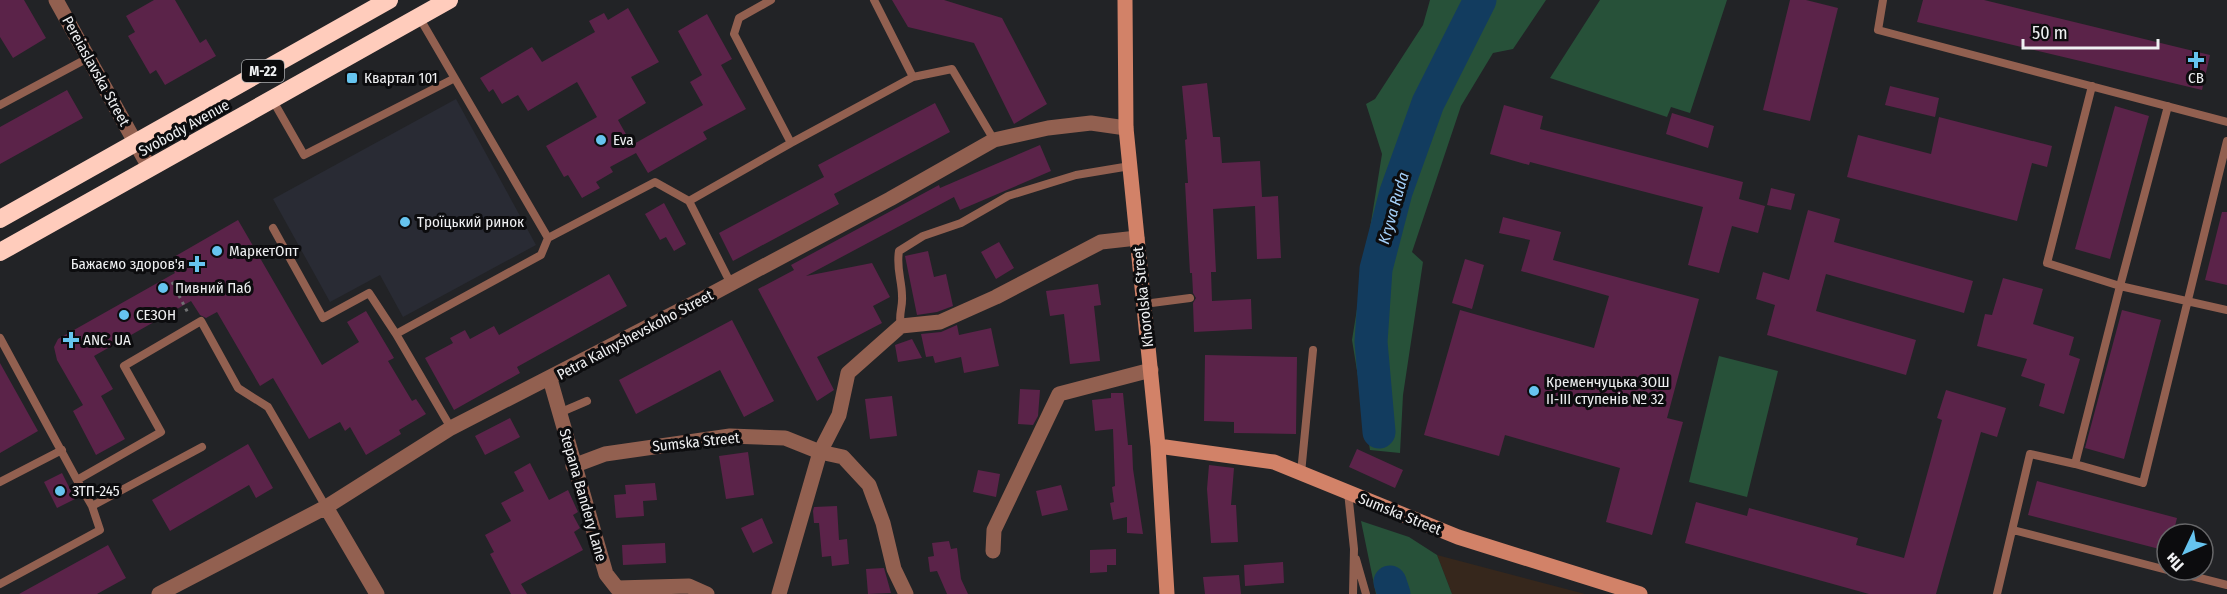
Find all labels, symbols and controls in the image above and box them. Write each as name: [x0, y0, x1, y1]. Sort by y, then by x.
scale bar: [2023, 12, 2158, 50]
street label: Pereiaslavska Street: [58, 13, 134, 129]
text: 50 m: [2032, 22, 2068, 44]
marker: СВ: [2189, 53, 2203, 67]
road number: М-22: [242, 60, 284, 82]
place label: Квартал 101: [364, 69, 438, 87]
place label: СВ: [2188, 69, 2204, 87]
marker: Квартал 101: [345, 71, 359, 85]
street label: Svobody Avenue: [135, 96, 233, 160]
place label: Eva: [613, 131, 634, 149]
marker: Eva: [594, 133, 608, 147]
water label: Kryva Ruda: [1374, 170, 1413, 246]
place label: Троїцький ринок: [417, 213, 524, 231]
marker: Троїцький ринок: [398, 215, 412, 229]
place label: МаркетОпт: [229, 242, 299, 260]
marker: МаркетОпт: [210, 244, 224, 258]
street label: Khorolska Street: [1129, 246, 1157, 348]
place label: Бажаємо здоров'я: [71, 255, 185, 273]
marker: Бажаємо здоров'я: [190, 257, 204, 271]
place label: Пивний Паб: [175, 279, 252, 297]
marker: Пивний Паб: [156, 281, 170, 295]
street label: Petra Kalnyshevskoho Street: [554, 286, 716, 384]
place label: СЕЗОН: [136, 306, 176, 324]
marker: СЕЗОН: [117, 308, 131, 322]
place label: ANC. UA: [83, 331, 131, 349]
marker: ANC. UA: [64, 333, 78, 347]
place label: Кременчуцька ЗОШ ІІ-ІІІ ступенів № 32: [1546, 373, 1670, 408]
marker: Кременчуцька ЗОШ ІІ-ІІІ ступенів № 32: [1527, 384, 1541, 398]
street label: Stepana Bandery Lane: [555, 427, 611, 563]
street label: Sumska Street: [651, 428, 741, 456]
place label: ЗТП-245: [72, 482, 120, 500]
marker: ЗТП-245: [53, 484, 67, 498]
street label: Sumska Street: [1356, 489, 1444, 539]
north arrow: [2155, 522, 2215, 582]
text: Пн: [2161, 549, 2188, 575]

